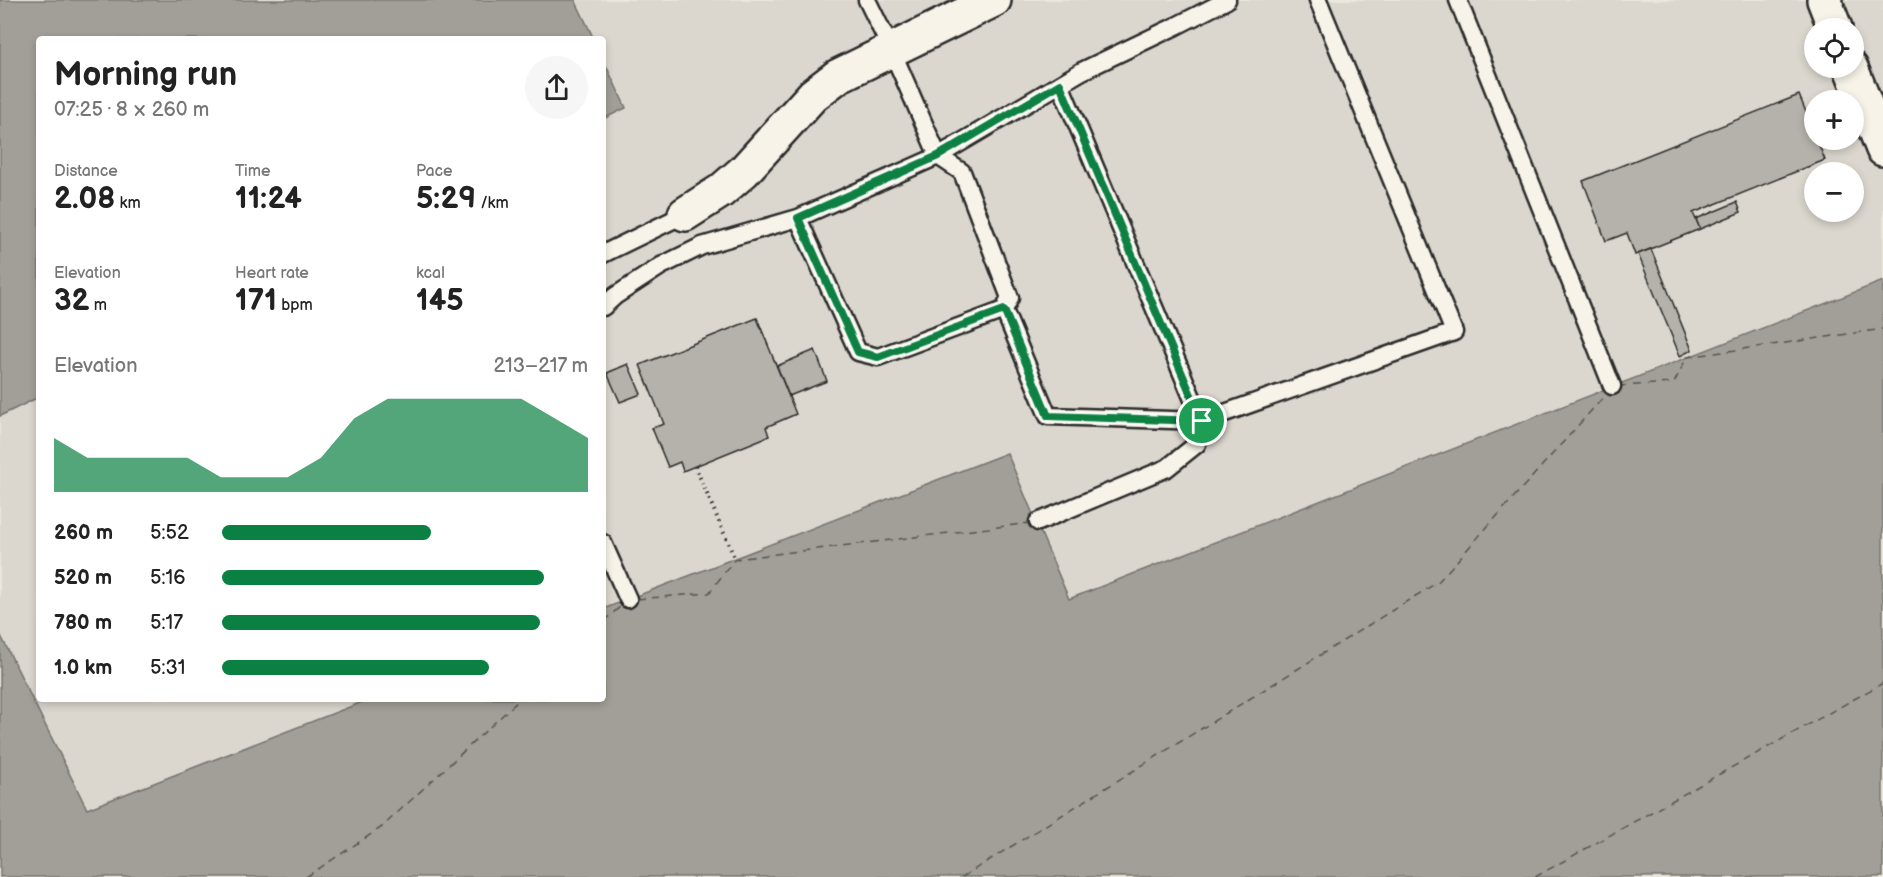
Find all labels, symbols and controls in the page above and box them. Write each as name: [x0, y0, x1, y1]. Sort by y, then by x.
map controls: [1804, 18, 1864, 222]
button: locate: [1804, 18, 1864, 78]
text: Morning run: [54, 55, 237, 95]
button: share: [525, 56, 588, 119]
button: +: [1804, 90, 1864, 150]
text: 07:25 · 8 × 260 m: [54, 98, 209, 122]
text: Distance: [54, 162, 118, 181]
text: Time: [235, 162, 270, 181]
text: Pace: [416, 162, 452, 181]
button: −: [1804, 162, 1864, 222]
text: 2.08: [54, 181, 115, 217]
text: 11:24: [235, 181, 302, 217]
text: 5:29: [416, 181, 476, 217]
text: km: [115, 194, 141, 213]
text: /km: [476, 194, 509, 213]
text: Elevation: [54, 264, 121, 283]
text: Heart rate: [235, 264, 309, 283]
text: kcal: [416, 264, 445, 283]
text: 32: [54, 283, 90, 319]
text: 171: [235, 283, 277, 319]
text: 145: [416, 283, 464, 319]
text: m: [90, 296, 107, 315]
text: bpm: [277, 296, 313, 315]
text: Elevation: [54, 354, 137, 378]
text: 213–217 m: [493, 354, 588, 378]
pin: [1176, 395, 1227, 446]
icon: arrive: [1185, 404, 1218, 437]
text: 260 m: [54, 521, 113, 545]
text: 5:52: [150, 521, 189, 545]
text: 520 m: [54, 566, 112, 590]
text: 5:16: [150, 566, 185, 590]
text: 780 m: [54, 611, 112, 635]
text: 5:17: [150, 611, 183, 635]
text: 1.0 km: [54, 656, 112, 680]
text: 5:31: [150, 656, 186, 680]

